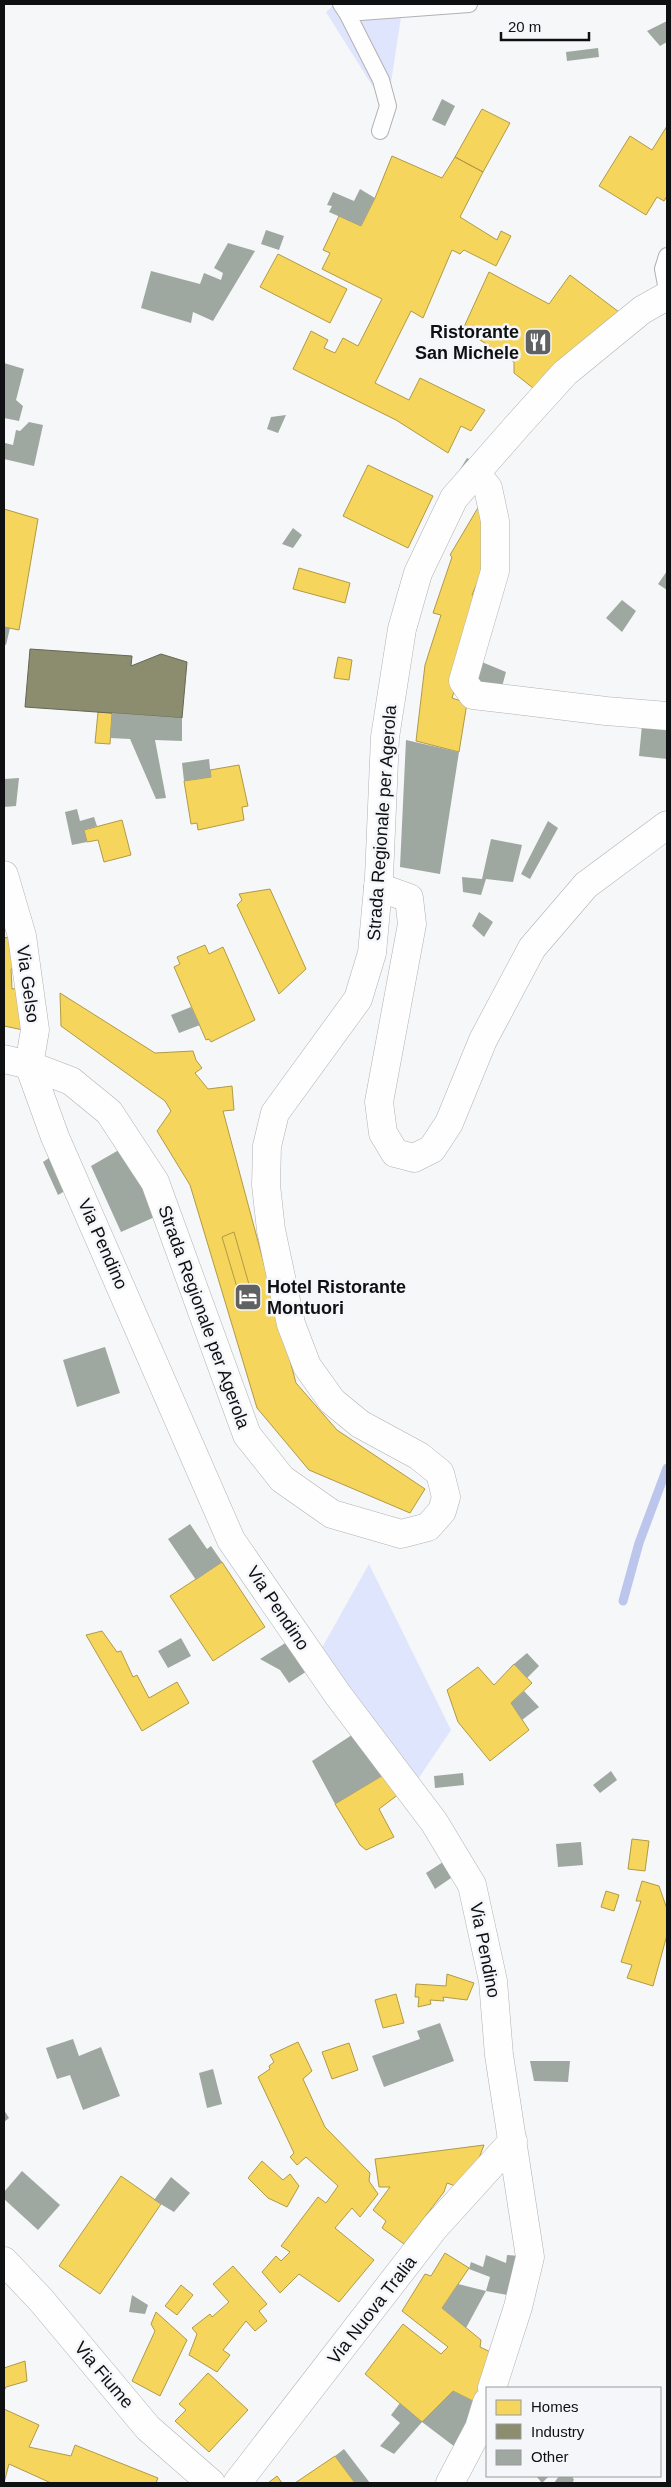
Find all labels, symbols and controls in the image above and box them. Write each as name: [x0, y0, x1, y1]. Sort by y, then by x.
scale bar: [501, 10, 588, 42]
text: 20 m: [508, 18, 541, 35]
place label: Ristorante San Michele: [415, 322, 519, 363]
restaurant icon: Ristorante San Michele: [523, 327, 553, 357]
street label: Strada Regionale per Agerola: [364, 704, 400, 941]
street label: Via Gelso: [13, 944, 43, 1024]
street label: Via Pendino: [74, 1196, 132, 1292]
street label: Strada Regionale per Agerola: [154, 1203, 254, 1432]
place label: Hotel Ristorante Montuori: [267, 1277, 406, 1318]
hotel icon: Hotel Ristorante Montuori: [233, 1282, 263, 1312]
street label: Via Pendino: [243, 1562, 313, 1654]
street label: Via Pendino: [466, 1901, 504, 1999]
street label: Via Nuova Tralia: [324, 2251, 421, 2368]
street label: Via Fiume: [70, 2338, 138, 2412]
legend: [486, 2387, 661, 2477]
text: Homes: [531, 2398, 579, 2415]
text: Industry: [531, 2423, 585, 2440]
text: Other: [531, 2448, 569, 2465]

